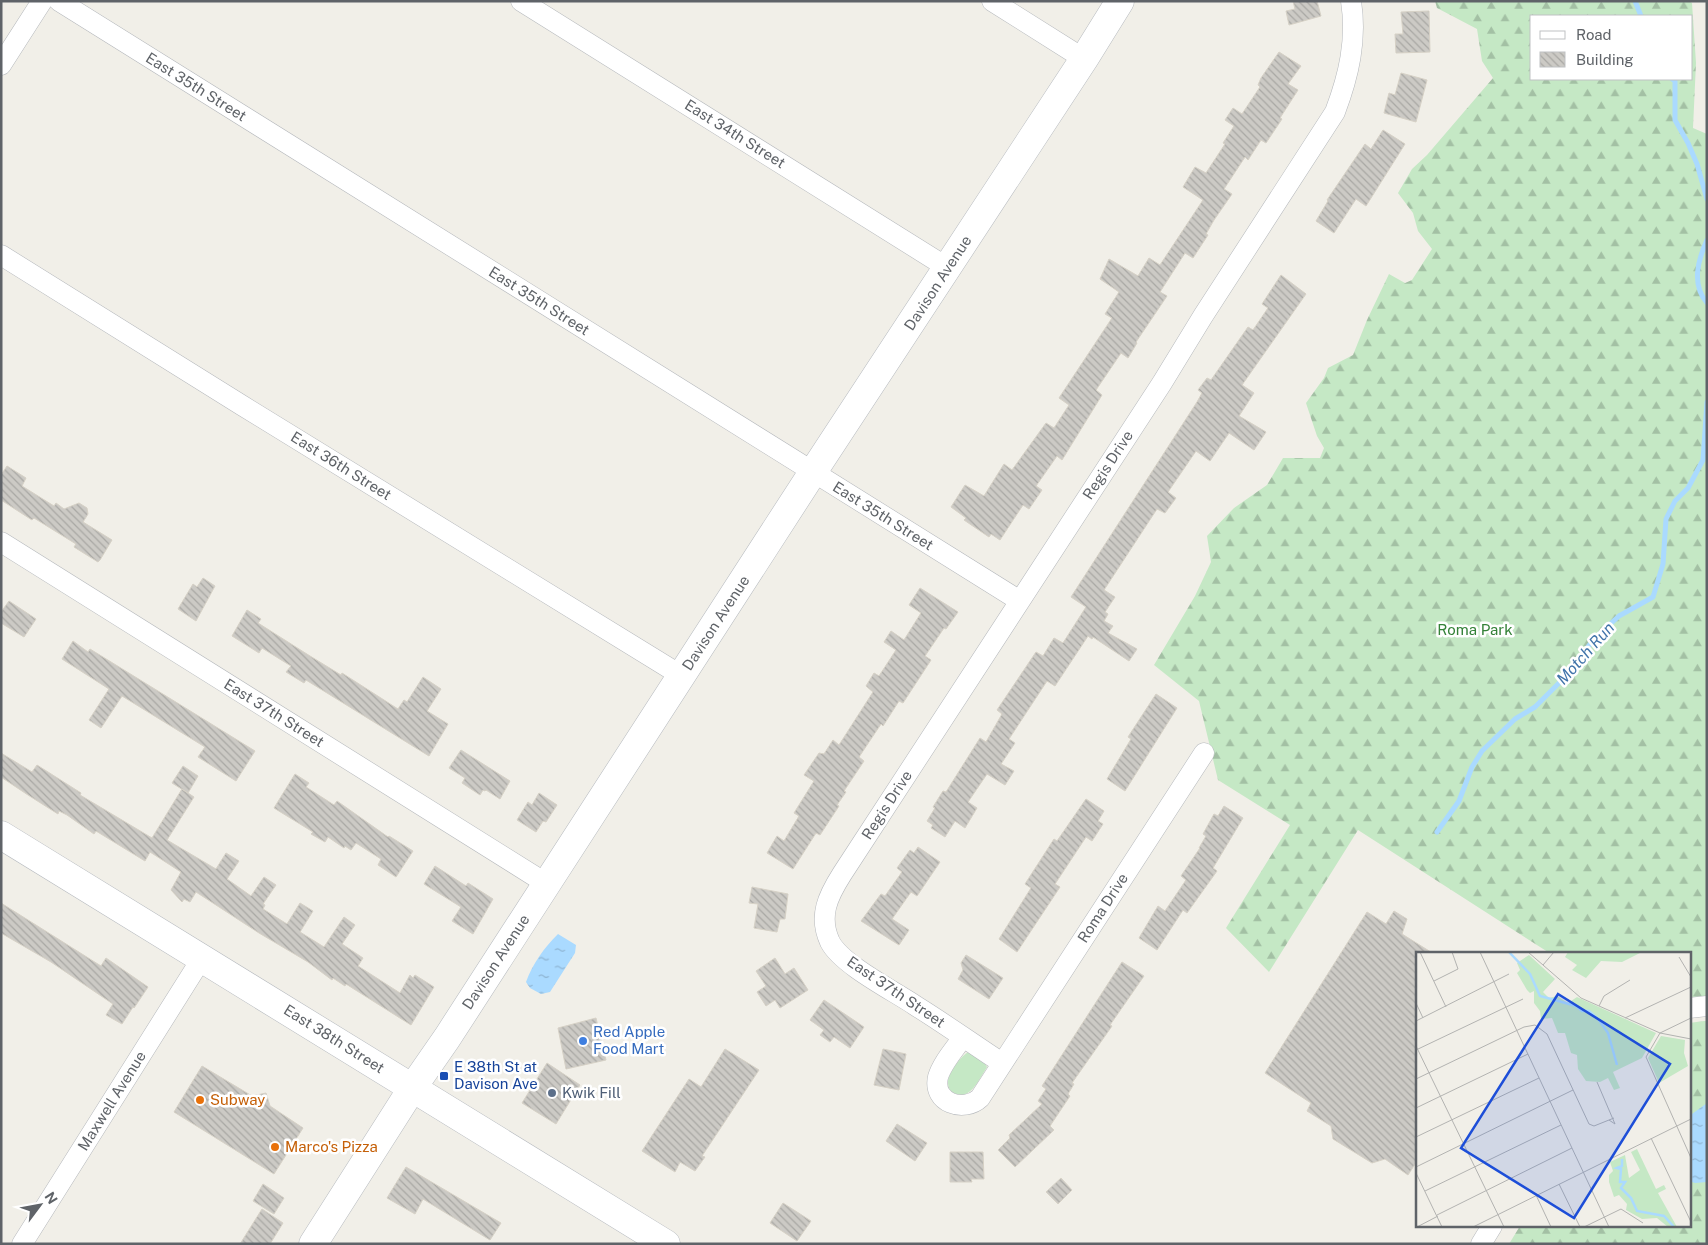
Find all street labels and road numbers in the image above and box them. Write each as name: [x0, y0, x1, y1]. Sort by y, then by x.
street label: East 35th Street: [143, 49, 250, 124]
street label: East 34th Street: [682, 96, 789, 171]
street label: Davison Avenue: [901, 232, 975, 333]
street label: East 35th Street: [486, 263, 593, 338]
street label: Regis Drive: [1079, 427, 1136, 502]
street label: East 36th Street: [288, 428, 395, 503]
street label: East 35th Street: [830, 478, 937, 553]
street label: Davison Avenue: [679, 572, 753, 673]
street label: East 37th Street: [221, 675, 327, 750]
street label: Regis Drive: [858, 767, 915, 842]
street label: Roma Drive: [1074, 870, 1131, 946]
street label: Davison Avenue: [459, 911, 533, 1012]
street label: East 37th Street: [844, 953, 949, 1031]
street label: East 38th Street: [281, 1001, 388, 1076]
street label: Maxwell Avenue: [74, 1048, 149, 1154]

